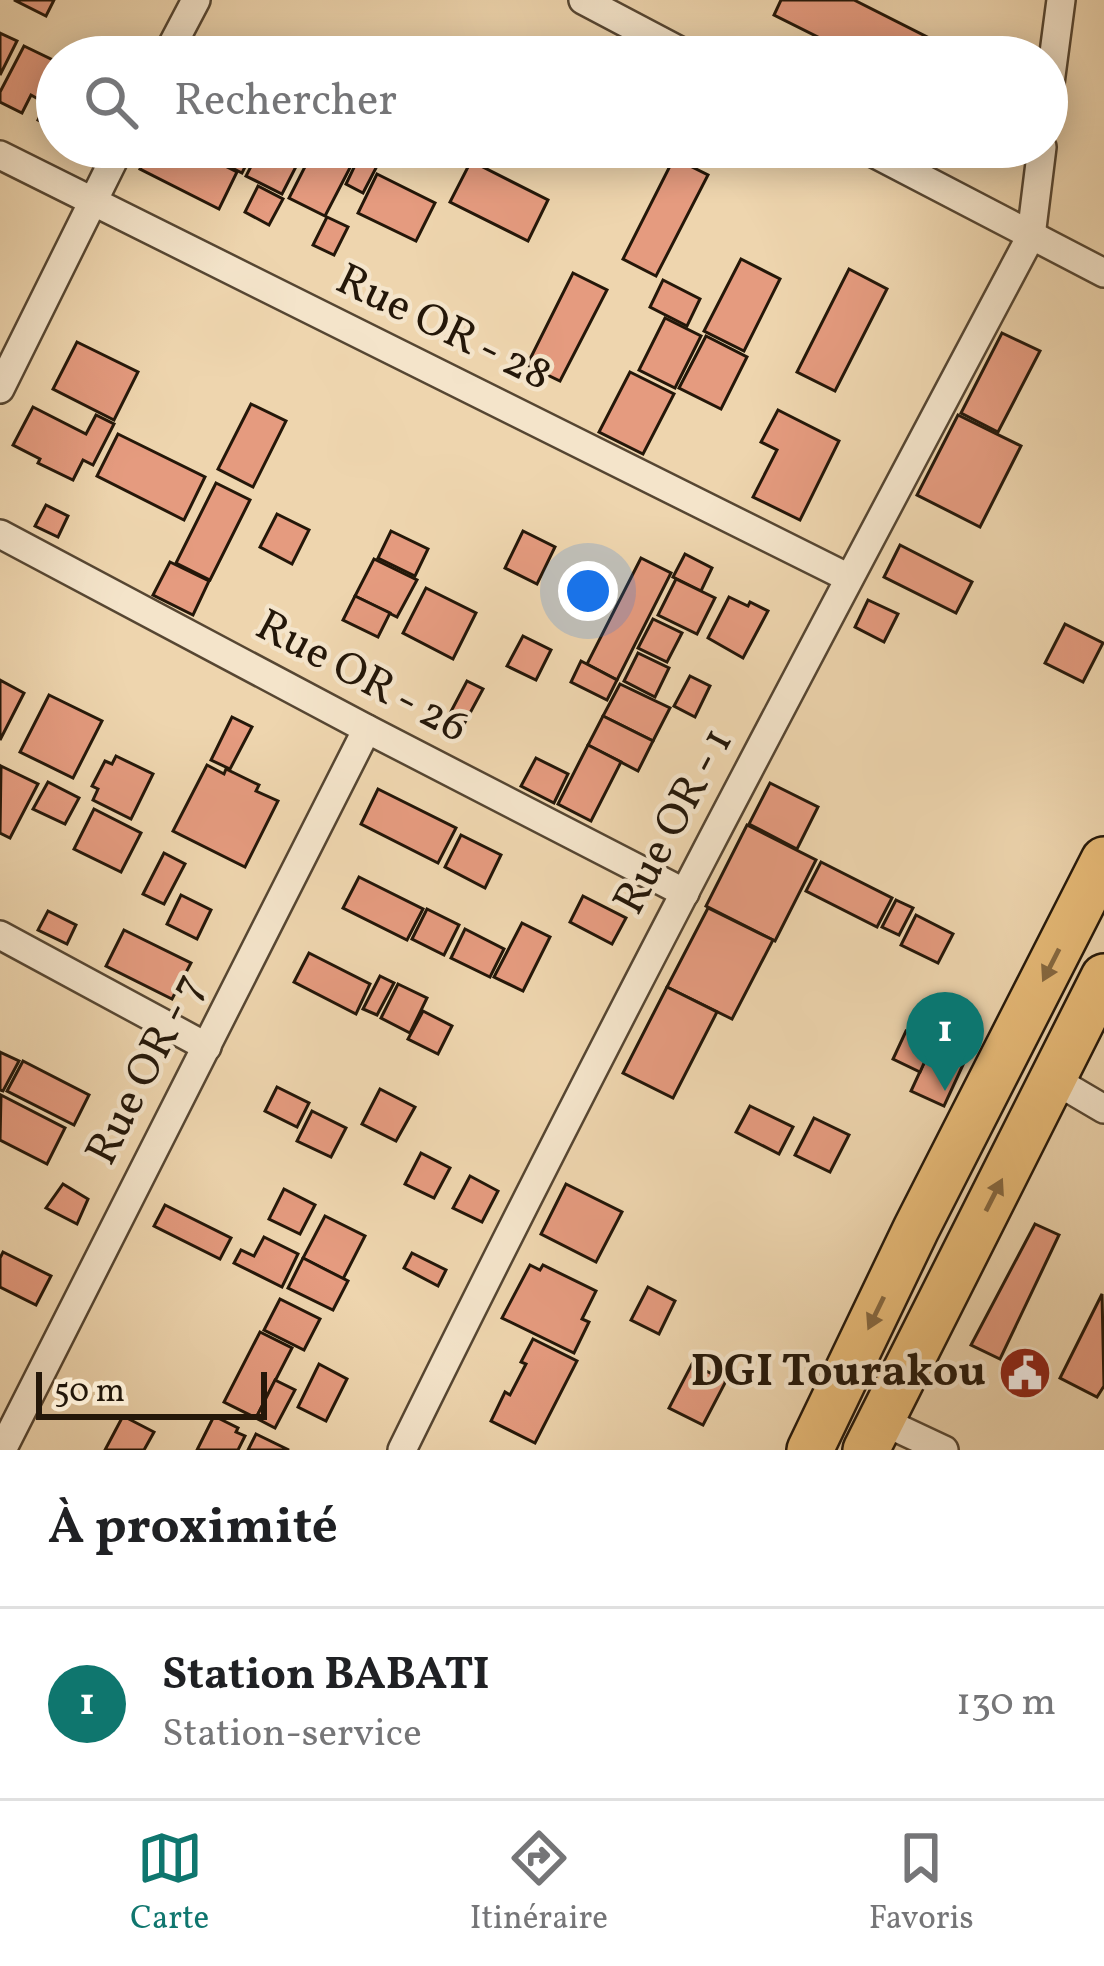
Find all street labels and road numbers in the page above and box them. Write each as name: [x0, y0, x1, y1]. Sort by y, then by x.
street label: Rue OR - 28: [325, 250, 561, 408]
street label: Rue OR - 26: [244, 596, 478, 760]
street label: Rue OR - 1: [600, 718, 750, 926]
street label: Rue OR - 7: [72, 963, 222, 1177]

